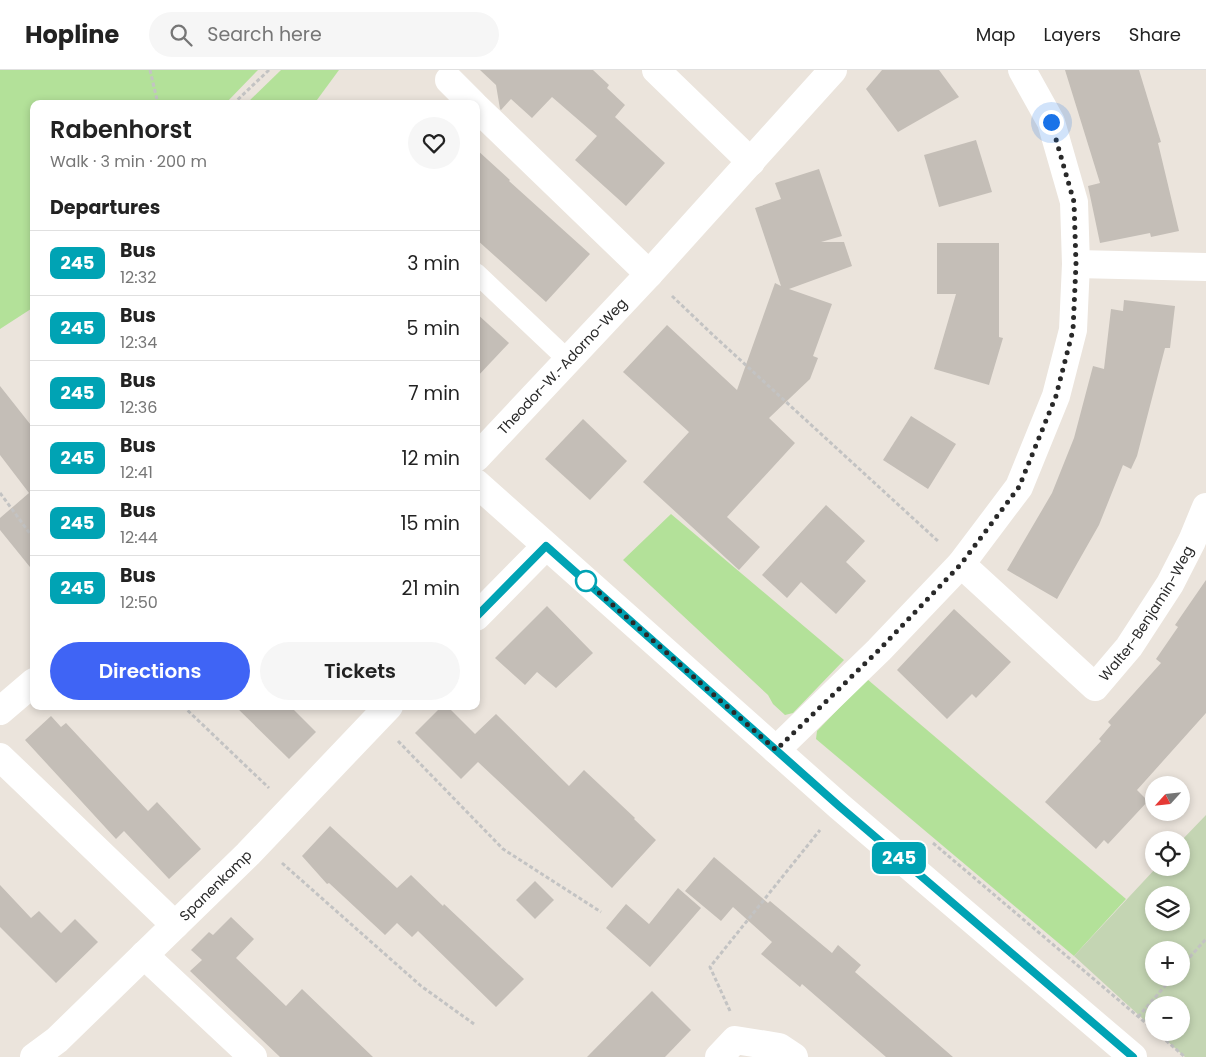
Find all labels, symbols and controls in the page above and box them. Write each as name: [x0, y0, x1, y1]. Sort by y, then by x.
search box: [149, 12, 499, 57]
text: Hopline: [25, 18, 119, 51]
icon: search: [167, 21, 195, 49]
text: Search here: [207, 21, 322, 48]
text: Map: [976, 22, 1016, 47]
text: Layers: [1044, 22, 1101, 47]
text: Share: [1129, 22, 1181, 47]
your location: [1039, 110, 1064, 135]
text: Rabenhorst: [50, 113, 192, 146]
button: heart: [408, 117, 460, 169]
text: Walk · 3 min · 200 m: [50, 150, 207, 173]
text: Departures: [50, 194, 160, 221]
text: Bus: [120, 237, 156, 264]
text: 245: [60, 250, 95, 275]
text: 3 min: [407, 250, 460, 277]
text: 12:32: [120, 266, 156, 289]
street label: Theodor-W.-Adorno-Weg: [493, 294, 631, 439]
text: Bus: [120, 302, 156, 329]
text: 245: [60, 315, 95, 340]
text: 5 min: [407, 315, 460, 342]
text: 12:34: [120, 331, 157, 354]
text: Bus: [120, 367, 156, 394]
text: 245: [60, 380, 95, 405]
text: 7 min: [408, 380, 460, 407]
text: 12:36: [120, 396, 157, 419]
text: Bus: [120, 432, 156, 459]
text: 245: [60, 445, 95, 470]
text: 12 min: [402, 445, 460, 472]
text: 12:41: [120, 461, 153, 484]
text: Bus: [120, 497, 156, 524]
text: 245: [60, 510, 95, 535]
text: 15 min: [401, 510, 460, 537]
text: 12:44: [120, 526, 158, 549]
street label: Walter-Benjamin-Weg: [1094, 542, 1198, 685]
text: Bus: [120, 562, 156, 589]
unlabelled marker: [575, 570, 597, 592]
text: 245: [60, 575, 95, 600]
text: 21 min: [402, 575, 460, 602]
text: 12:50: [120, 591, 158, 614]
button: Directions: [50, 642, 250, 700]
button: Tickets: [260, 642, 460, 700]
north arrow: [1145, 776, 1190, 821]
map controls: [1145, 776, 1190, 1041]
button: locate: [1145, 831, 1190, 876]
line badge: 245: [870, 842, 928, 874]
street label: Spanenkamp: [175, 845, 256, 926]
text: 245: [882, 845, 916, 870]
button: layers: [1145, 886, 1190, 931]
button: +: [1145, 941, 1190, 986]
button: −: [1145, 996, 1190, 1041]

